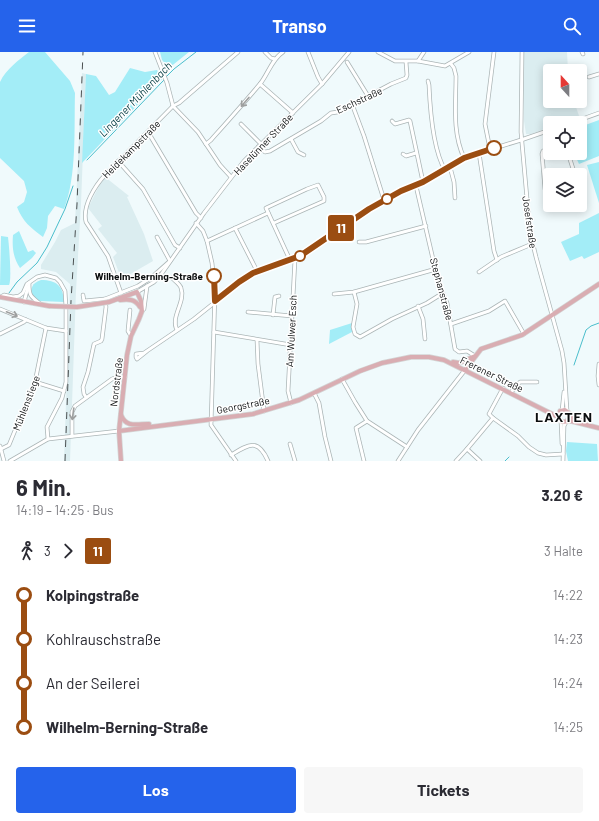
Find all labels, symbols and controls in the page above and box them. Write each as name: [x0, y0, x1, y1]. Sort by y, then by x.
icon: menu: [16, 15, 38, 37]
text: Transo: [272, 15, 327, 37]
icon: search: [561, 15, 583, 37]
water label: Lingener Mühlenbach: [96, 59, 174, 139]
north arrow: [543, 64, 587, 108]
map controls: [543, 64, 587, 212]
street label: Eschstraße: [334, 84, 384, 116]
one-way arrow: [240, 96, 249, 107]
street label: Haselünner Straße: [231, 111, 295, 177]
button: locate: [543, 116, 587, 160]
street label: Heidekampstraße: [99, 117, 163, 181]
unlabelled marker: [486, 140, 502, 156]
button: layers: [543, 168, 587, 212]
unlabelled marker: [381, 193, 393, 205]
street label: Josefstraße: [520, 195, 540, 249]
line badge: 11: [323, 215, 359, 241]
text: 11: [336, 219, 346, 236]
unlabelled marker: [294, 250, 306, 262]
street label: Stephanstraße: [428, 256, 456, 322]
marker: Wilhelm-Berning-Straße: [206, 268, 222, 284]
place label: Wilhelm-Berning-Straße: [95, 270, 204, 282]
street label: Am Wulwer Esch: [283, 295, 299, 367]
one-way arrow: [5, 311, 17, 319]
street label: Frerener Straße: [458, 354, 526, 394]
street label: Nordstraße: [107, 357, 125, 407]
street label: Mühlenstiege: [10, 374, 42, 432]
street label: Georgstraße: [215, 394, 271, 416]
one-way arrow: [69, 407, 77, 420]
district label: LAXTEN: [535, 408, 593, 425]
text: 6 Min.: [16, 474, 71, 500]
text: 3.20 €: [541, 486, 583, 504]
text: 14:19 – 14:25 · Bus: [16, 502, 113, 518]
icon: walk: [16, 540, 38, 562]
icon: forward: [57, 540, 79, 562]
text: 11: [93, 542, 103, 559]
text: 3: [44, 543, 51, 559]
text: 3 Halte: [544, 543, 583, 559]
text: Kolpingstraße: [46, 586, 139, 604]
text: 14:22: [553, 587, 583, 603]
text: Kohlrauschstraße: [46, 630, 161, 648]
text: 14:23: [553, 631, 583, 647]
text: An der Seilerei: [46, 674, 140, 692]
text: 14:24: [553, 675, 583, 691]
text: Wilhelm-Berning-Straße: [46, 718, 208, 736]
text: 14:25: [553, 719, 583, 735]
button: Los: [16, 767, 296, 813]
button: Tickets: [304, 767, 583, 813]

